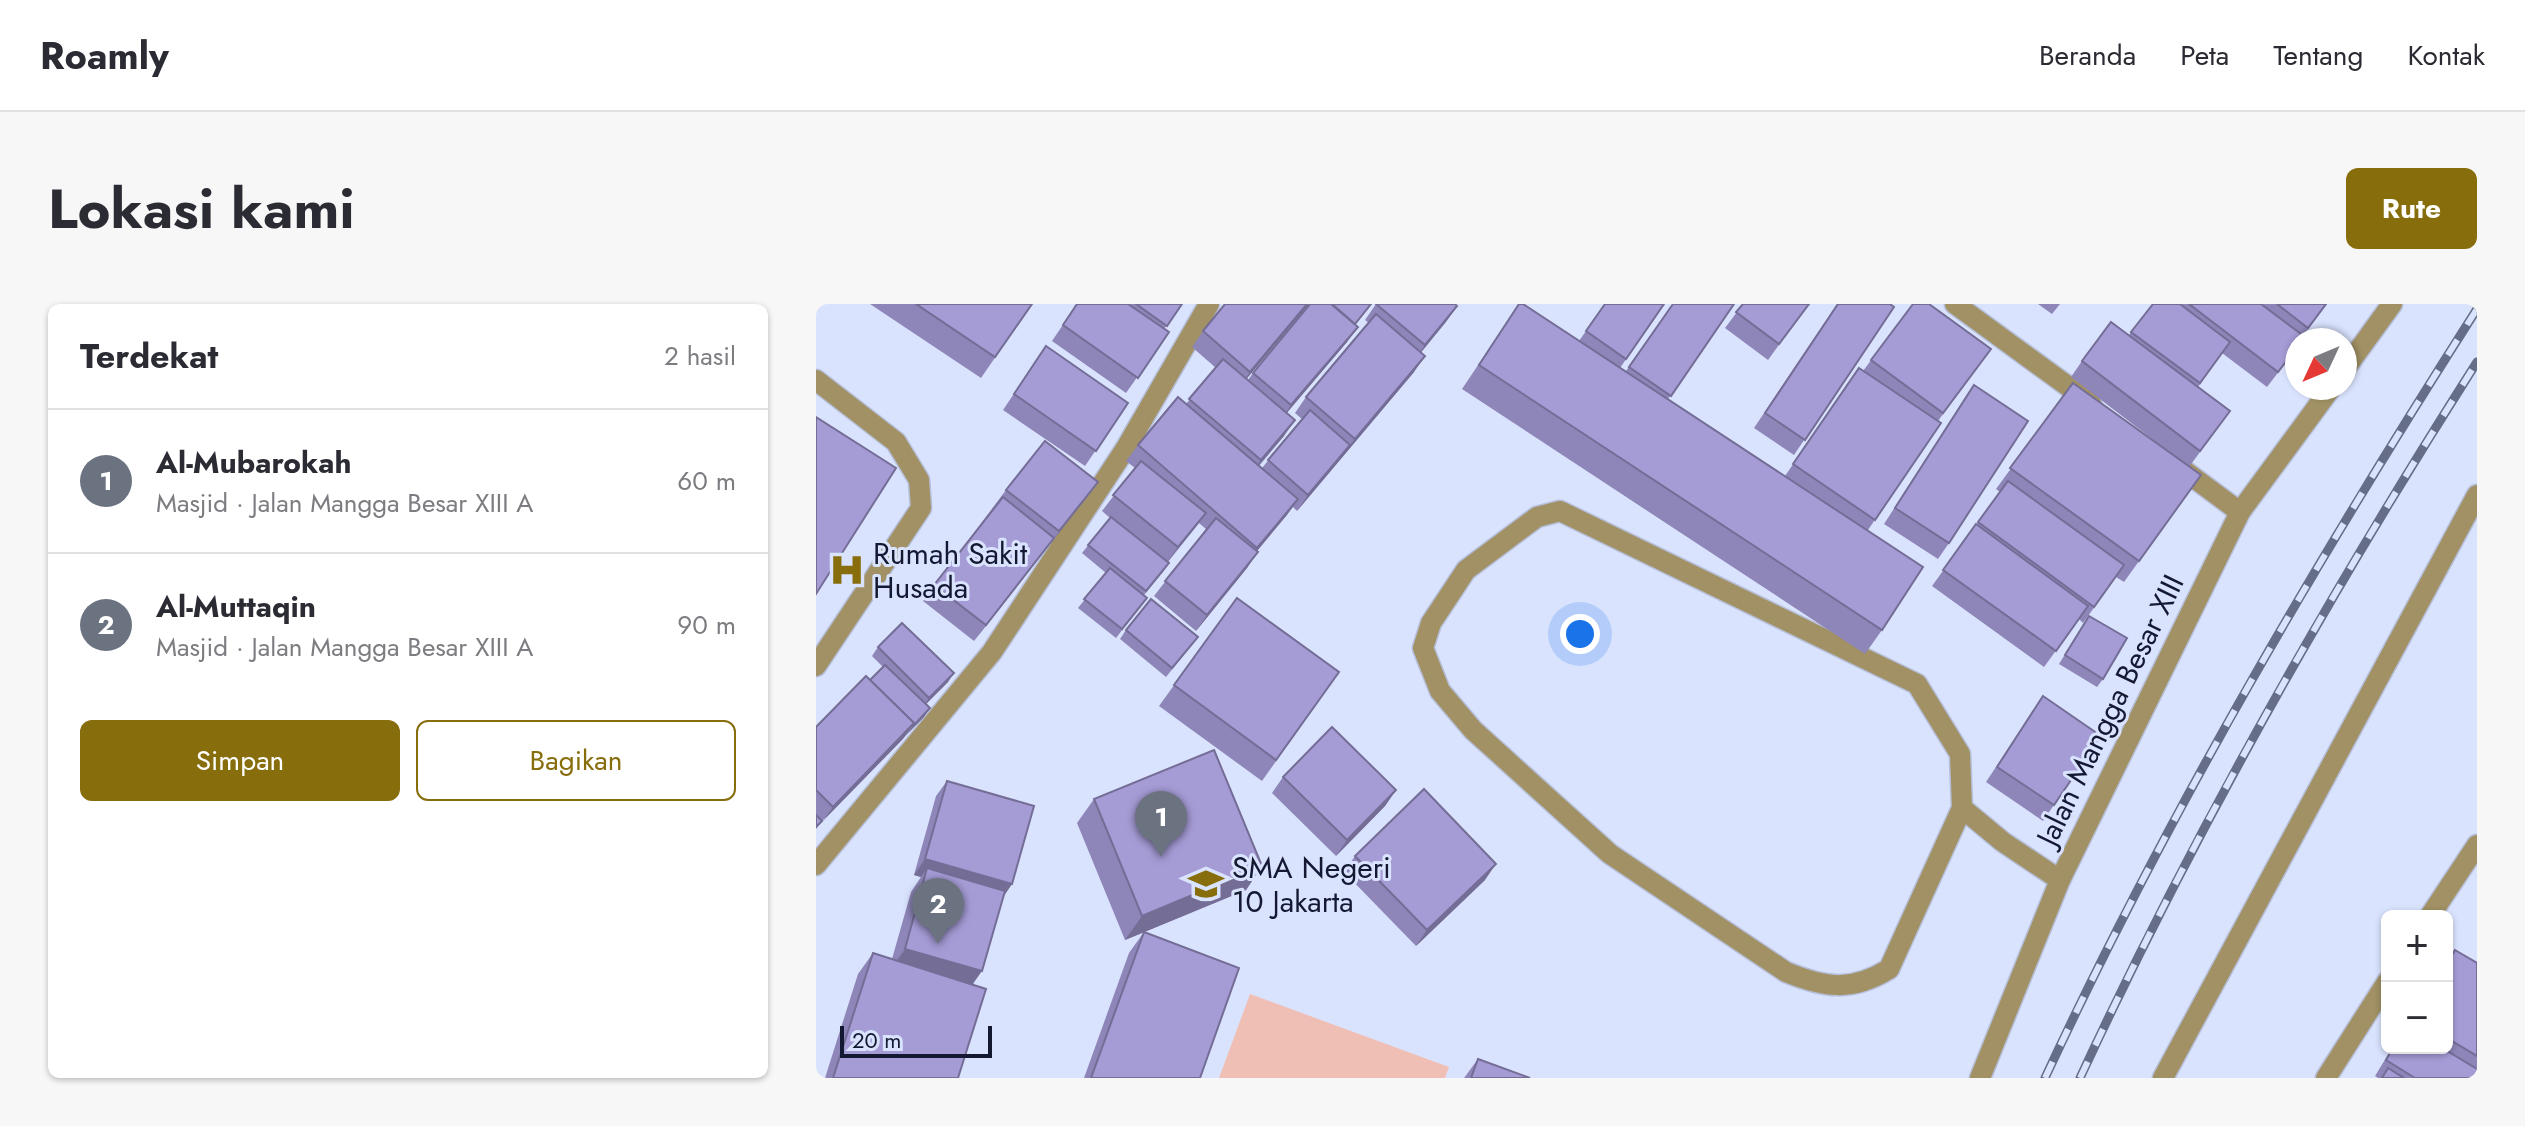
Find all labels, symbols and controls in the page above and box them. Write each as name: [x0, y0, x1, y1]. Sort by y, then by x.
text: Roamly: [40, 28, 169, 83]
text: Beranda: [2039, 35, 2136, 76]
text: Peta: [2180, 35, 2229, 76]
text: Tentang: [2273, 35, 2364, 76]
text: Kontak: [2408, 35, 2485, 76]
text: Lokasi kami: [48, 168, 355, 249]
button: Rute: [2346, 168, 2477, 249]
north arrow: [2285, 328, 2357, 400]
text: Terdekat: [80, 332, 218, 381]
text: 2 hasil: [664, 337, 736, 375]
text: Al-Mubarokah: [156, 441, 352, 484]
text: 1: [99, 462, 113, 500]
text: 60 m: [677, 462, 736, 500]
text: Masjid · Jalan Mangga Besar XIII A: [156, 484, 533, 522]
place label: Rumah Sakit Husada: [873, 532, 1028, 609]
hospital icon: Rumah Sakit Husada: [828, 551, 866, 589]
street label: Jalan Mangga Besar XIII: [2024, 567, 2194, 856]
text: Al-Muttaqin: [156, 585, 316, 628]
text: 2: [97, 606, 115, 644]
text: 90 m: [677, 606, 736, 644]
your location: [1560, 614, 1600, 654]
text: Masjid · Jalan Mangga Besar XIII A: [156, 628, 533, 666]
button: Simpan: [80, 720, 400, 801]
button: Bagikan: [416, 720, 736, 801]
pin: 1: [1135, 791, 1187, 857]
place label: SMA Negeri 10 Jakarta: [1232, 846, 1391, 923]
school or university icon: SMA Negeri 10 Jakarta: [1187, 865, 1225, 903]
pin: 2: [912, 878, 964, 944]
map controls: [2381, 910, 2453, 1054]
button: +: [2381, 910, 2453, 982]
button: −: [2381, 982, 2453, 1054]
scale bar: [840, 1022, 992, 1058]
text: 20 m: [852, 1024, 901, 1056]

